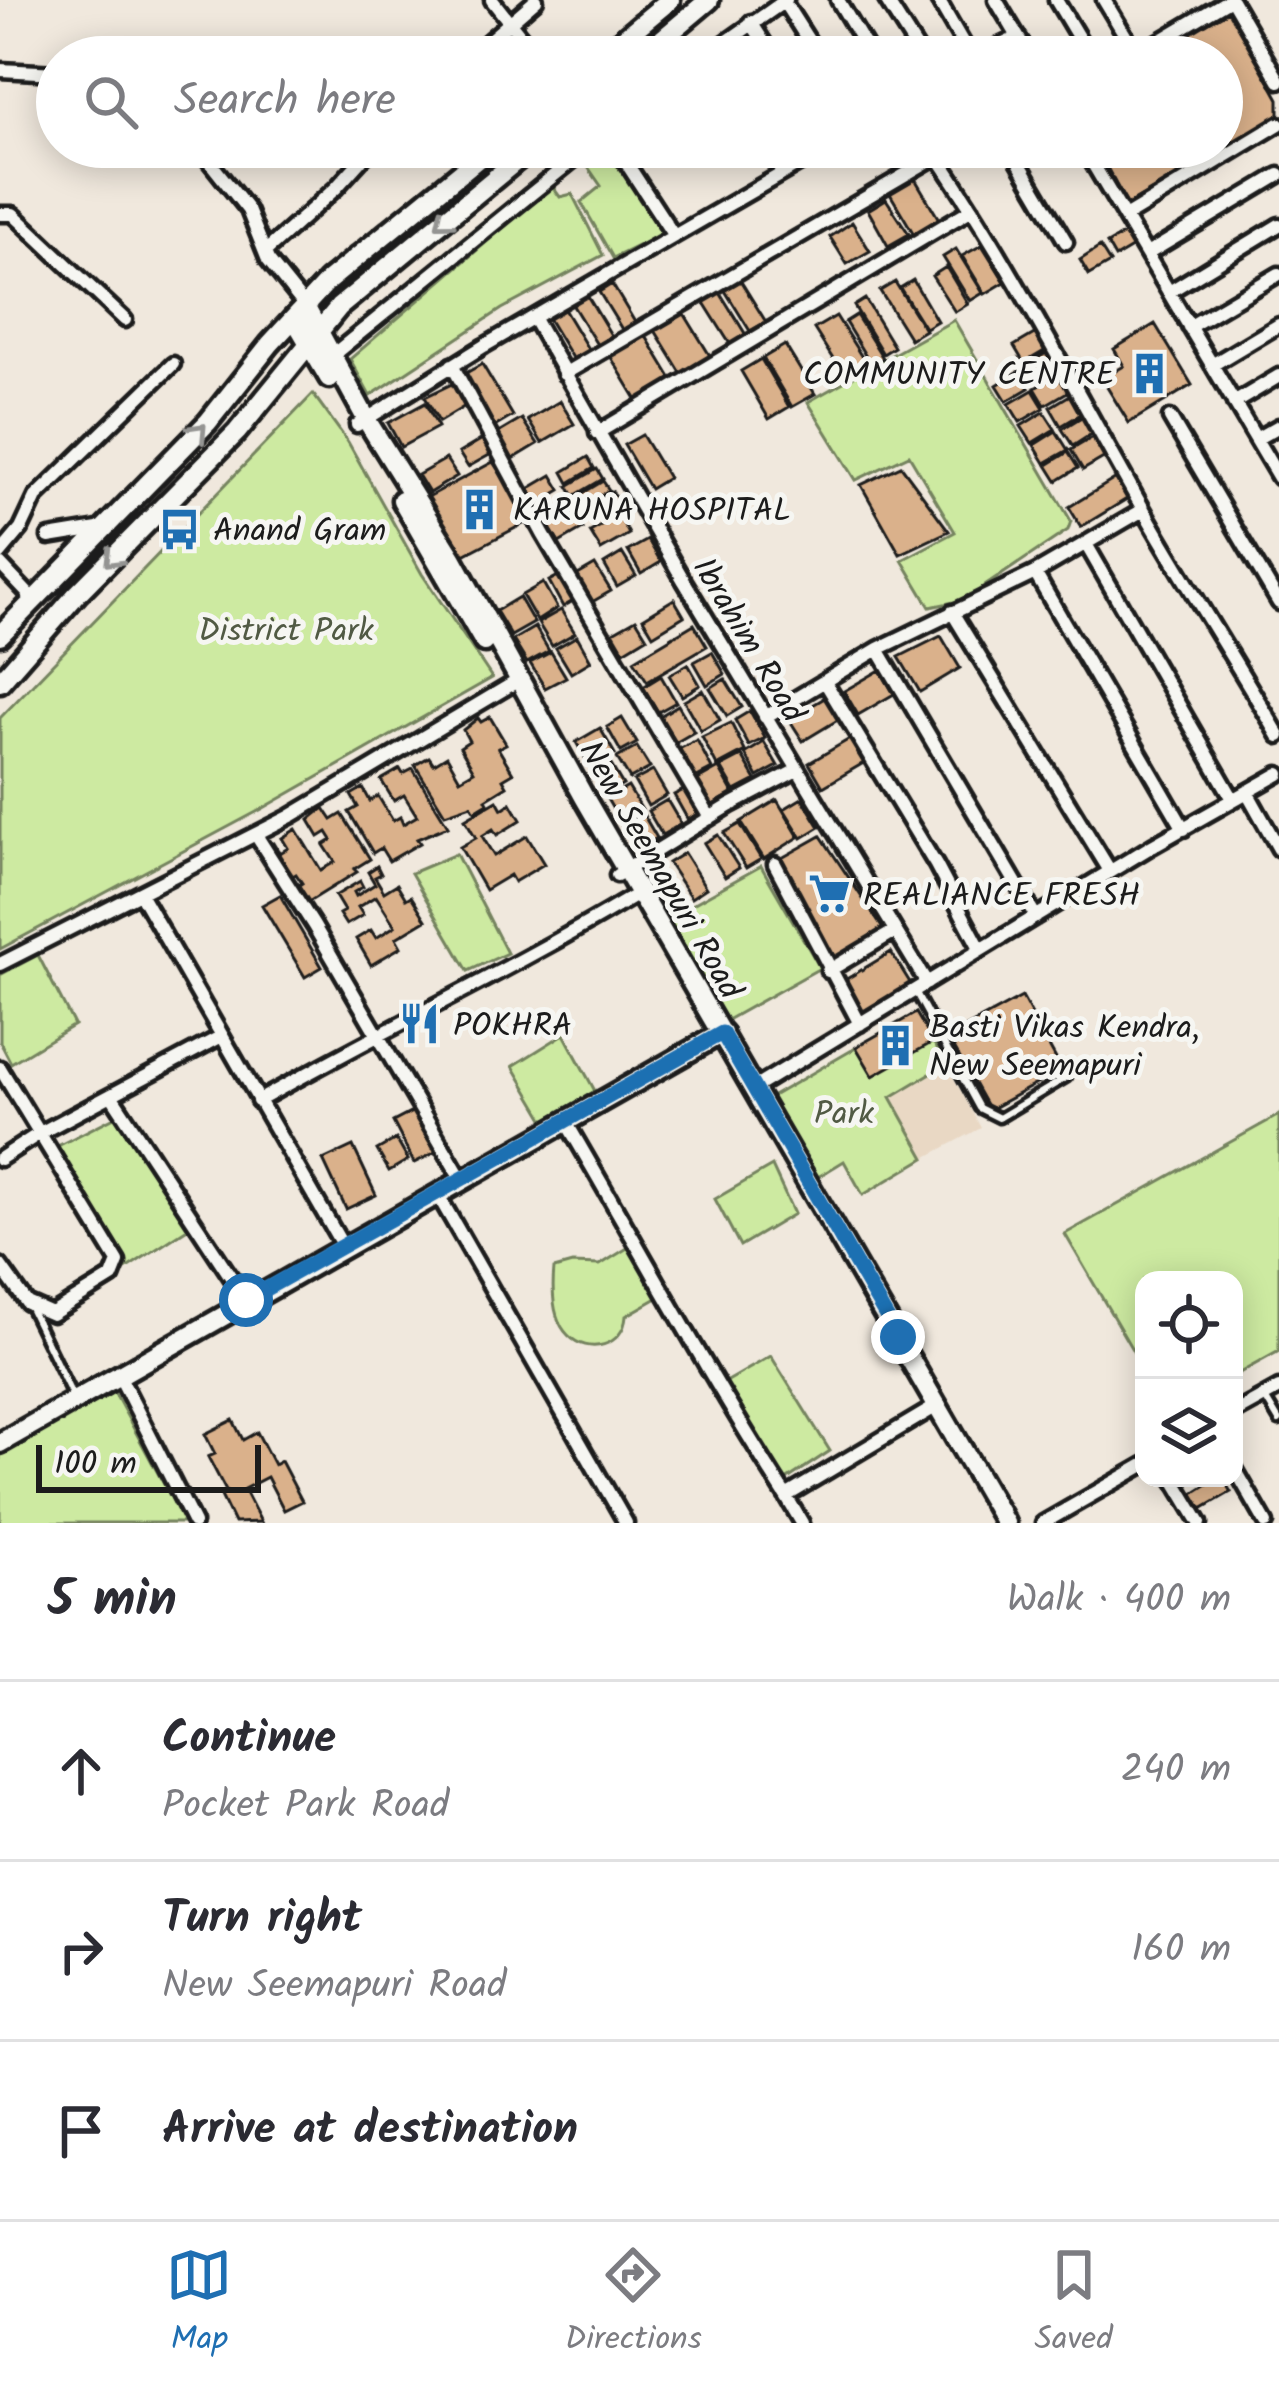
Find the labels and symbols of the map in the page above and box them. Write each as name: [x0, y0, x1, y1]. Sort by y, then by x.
one-way arrow: [435, 207, 457, 229]
place label: COMMUNITY CENTRE: [803, 350, 1116, 403]
building icon: COMMUNITY CENTRE: [1126, 350, 1172, 396]
one-way arrow: [185, 423, 207, 445]
building icon: KARUNA HOSPITAL: [456, 486, 502, 532]
place label: KARUNA HOSPITAL: [513, 486, 791, 539]
bus stop icon: Anand Gram: [156, 506, 202, 552]
place label: Anand Gram: [213, 506, 386, 559]
one-way arrow: [104, 545, 126, 567]
street label: Ibrahim Road: [677, 548, 818, 735]
park label: District Park: [198, 606, 374, 659]
street label: New Seemapuri Road: [563, 731, 756, 1012]
supermarket icon: REALIANCE FRESH: [806, 871, 852, 917]
place label: REALIANCE FRESH: [863, 871, 1140, 924]
restaurant icon: POKHRA: [396, 1001, 442, 1047]
place label: POKHRA: [453, 1001, 572, 1054]
place label: Basti Vikas Kendra, New Seemapuri: [929, 1003, 1199, 1094]
building icon: Basti Vikas Kendra, New Seemapuri: [872, 1022, 918, 1068]
park label: Park: [814, 1089, 874, 1142]
route start: [219, 1273, 273, 1327]
route end: [871, 1310, 925, 1364]
scale bar: [36, 1439, 261, 1492]

